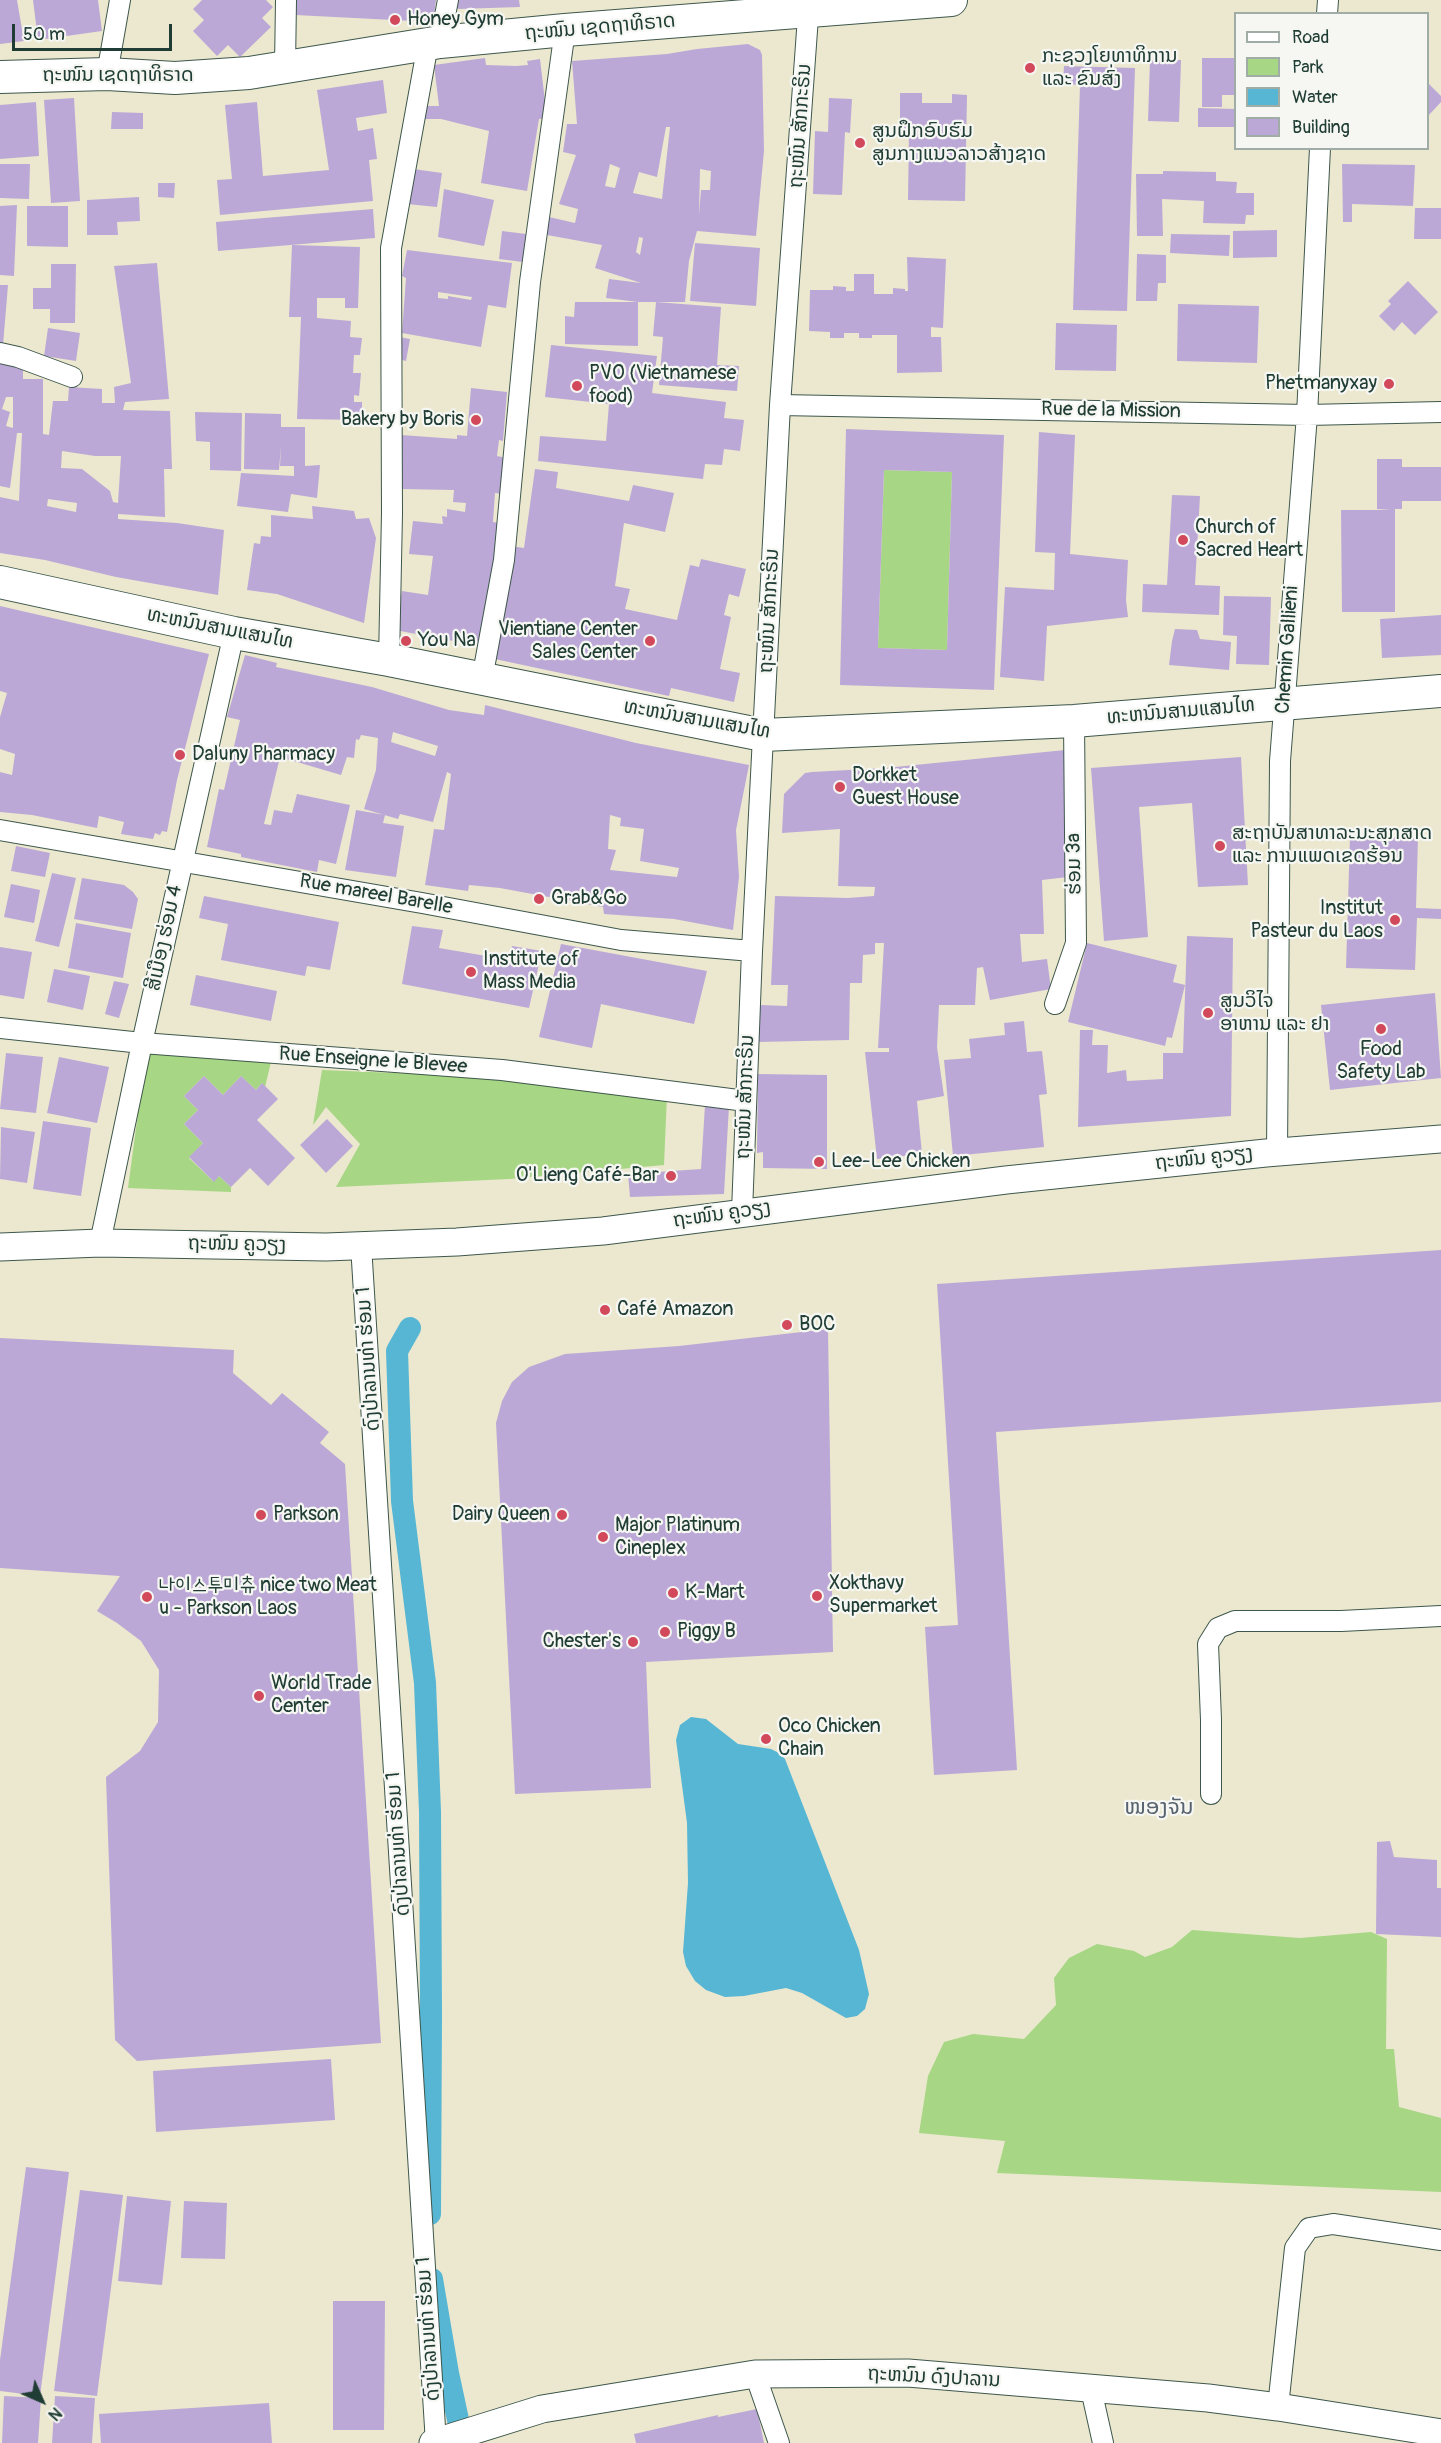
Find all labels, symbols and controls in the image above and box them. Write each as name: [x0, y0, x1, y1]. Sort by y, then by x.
place label: Honey Gym: [407, 8, 504, 32]
street label: ຖະໜົນ ເຊດຖາທິຣາດ: [524, 9, 676, 47]
scale bar: [15, 12, 176, 50]
legend: [1234, 12, 1429, 150]
marker: Honey Gym: [388, 13, 402, 27]
text: 50 m: [23, 23, 65, 46]
text: Road: [1292, 26, 1329, 49]
place label: ກະຊວງໂຍທາທິການ ແລະ ຂົນສົ່ງ: [1042, 45, 1178, 92]
text: Park: [1292, 56, 1324, 79]
marker: ກະຊວງໂຍທາທິການ ແລະ ຂົນສົ່ງ: [1023, 61, 1037, 75]
street label: ຖະໜົນ ສັກກະຣິນ: [785, 63, 817, 189]
street label: ຖະໜົນ ເຊດຖາທິຣາດ: [42, 64, 194, 88]
text: Water: [1292, 86, 1338, 109]
text: Building: [1292, 116, 1350, 139]
place label: ສູນຝຶກອົບຮົມ ສູນກາງແນວລາວສ້າງຊາດ: [872, 120, 1046, 167]
marker: ສູນຝຶກອົບຮົມ ສູນກາງແນວລາວສ້າງຊາດ: [853, 136, 867, 150]
place label: PVO (Vietnamese food): [589, 362, 736, 409]
place label: Phetmanyxay: [1265, 372, 1377, 396]
marker: Phetmanyxay: [1382, 377, 1396, 391]
marker: PVO (Vietnamese food): [570, 379, 584, 393]
street label: Rue de la Mission: [1041, 398, 1181, 424]
place label: Bakery by Boris: [341, 408, 464, 432]
marker: Bakery by Boris: [469, 413, 483, 427]
place label: Church of Sacred Heart: [1195, 516, 1303, 563]
marker: Church of Sacred Heart: [1176, 533, 1190, 547]
street label: ຖະໜົນ ສັກກະຣິນ: [755, 548, 785, 674]
street label: Chemin Gallieni: [1272, 585, 1304, 715]
street label: ທະຫນົນສາມແສນໄທ: [145, 603, 295, 655]
place label: Vientiane Center Sales Center: [498, 618, 638, 665]
place label: You Na: [418, 629, 476, 653]
marker: You Na: [399, 634, 413, 648]
marker: Vientiane Center Sales Center: [643, 634, 657, 648]
street label: ທະຫນົນສາມແສນໄທ: [1106, 694, 1256, 730]
street label: ທະຫນົນສາມແສນໄທ: [622, 695, 772, 745]
place label: Daluny Pharmacy: [192, 743, 335, 767]
marker: Daluny Pharmacy: [173, 748, 187, 762]
place label: Dorkket Guest House: [852, 764, 959, 811]
marker: Dorkket Guest House: [833, 780, 847, 794]
place label: ສະຖາບັນສາທາລະນະສຸກສາດ ແລະ ການແພດເຂດຮ້ອນ: [1232, 822, 1432, 869]
street label: ຮ່ອມ 3a: [1062, 833, 1088, 895]
marker: ສະຖາບັນສາທາລະນະສຸກສາດ ແລະ ການແພດເຂດຮ້ອນ: [1213, 839, 1227, 853]
street label: Rue mareel Barelle: [298, 870, 454, 920]
street label: ສີເມືອງ ຮ່ອມ 4: [142, 883, 188, 993]
place label: Grab&Go: [551, 887, 627, 911]
marker: Grab&Go: [532, 892, 546, 906]
place label: Institut Pasteur du Laos: [1251, 897, 1383, 944]
marker: Institut Pasteur du Laos: [1388, 913, 1402, 927]
place label: Institute of Mass Media: [483, 948, 579, 995]
marker: Institute of Mass Media: [464, 965, 478, 979]
place label: ສູນວິໄຈ ອາຫານ ແລະ ຢາ: [1220, 990, 1329, 1037]
marker: ສູນວິໄຈ ອາຫານ ແລະ ຢາ: [1201, 1006, 1215, 1020]
marker: Food Safety Lab: [1374, 1022, 1388, 1036]
street label: ຖະໜົນ ສັກກະຣິນ: [732, 1034, 760, 1160]
place label: Food Safety Lab: [1336, 1038, 1426, 1085]
street label: Rue Enseigne le Blevee: [278, 1042, 468, 1080]
street label: ຖະໜົນ ຄູວຽງ: [1154, 1142, 1254, 1176]
place label: Lee-Lee Chicken: [831, 1150, 971, 1174]
marker: Lee-Lee Chicken: [812, 1155, 826, 1169]
place label: O'Lieng Café-Bar: [516, 1164, 659, 1188]
marker: O'Lieng Café-Bar: [664, 1169, 678, 1183]
street label: ຖະໜົນ ຄູວຽງ: [671, 1196, 773, 1234]
street label: ຖະໜົນ ຄູວຽງ: [187, 1232, 287, 1258]
street label: ດົງປ່າລານທ່າ ຮ່ອມ 1: [352, 1286, 386, 1432]
place label: Café Amazon: [617, 1298, 734, 1322]
marker: Café Amazon: [598, 1303, 612, 1317]
place label: BOC: [799, 1313, 835, 1337]
marker: BOC: [780, 1318, 794, 1332]
place label: Parkson: [273, 1503, 339, 1527]
place label: Dairy Queen: [452, 1503, 550, 1527]
marker: Parkson: [254, 1508, 268, 1522]
marker: Dairy Queen: [555, 1508, 569, 1522]
place label: Major Platinum Cineplex: [615, 1514, 740, 1561]
marker: Major Platinum Cineplex: [596, 1530, 610, 1544]
place label: Xokthavy Supermarket: [829, 1572, 938, 1619]
place label: 나이스투미츄 nice two Meat u - Parkson Laos: [159, 1574, 377, 1621]
place label: K-Mart: [685, 1581, 744, 1605]
marker: K-Mart: [666, 1586, 680, 1600]
marker: Xokthavy Supermarket: [810, 1589, 824, 1603]
marker: 나이스투미츄 nice two Meat u - Parkson Laos: [140, 1590, 154, 1604]
place label: Piggy B: [677, 1620, 736, 1644]
marker: Piggy B: [658, 1625, 672, 1639]
place label: Chester's: [543, 1630, 621, 1654]
marker: Chester's: [626, 1635, 640, 1649]
place label: World Trade Center: [271, 1672, 372, 1719]
marker: World Trade Center: [252, 1689, 266, 1703]
place label: Oco Chicken Chain: [778, 1715, 881, 1762]
marker: Oco Chicken Chain: [759, 1732, 773, 1746]
street label: ດົງປ່າລານທ່າ ຮ່ອມ 1: [382, 1771, 416, 1917]
district label: ໜອງຈັນ: [1125, 1795, 1193, 1821]
street label: ດົງປ່າລານທ່າ ຮ່ອມ 1: [412, 2256, 446, 2402]
street label: ຖະຫນົນ ດົງປາລານ: [867, 2363, 1001, 2393]
north arrow: [12, 2371, 72, 2431]
text: N: [44, 2403, 66, 2425]

